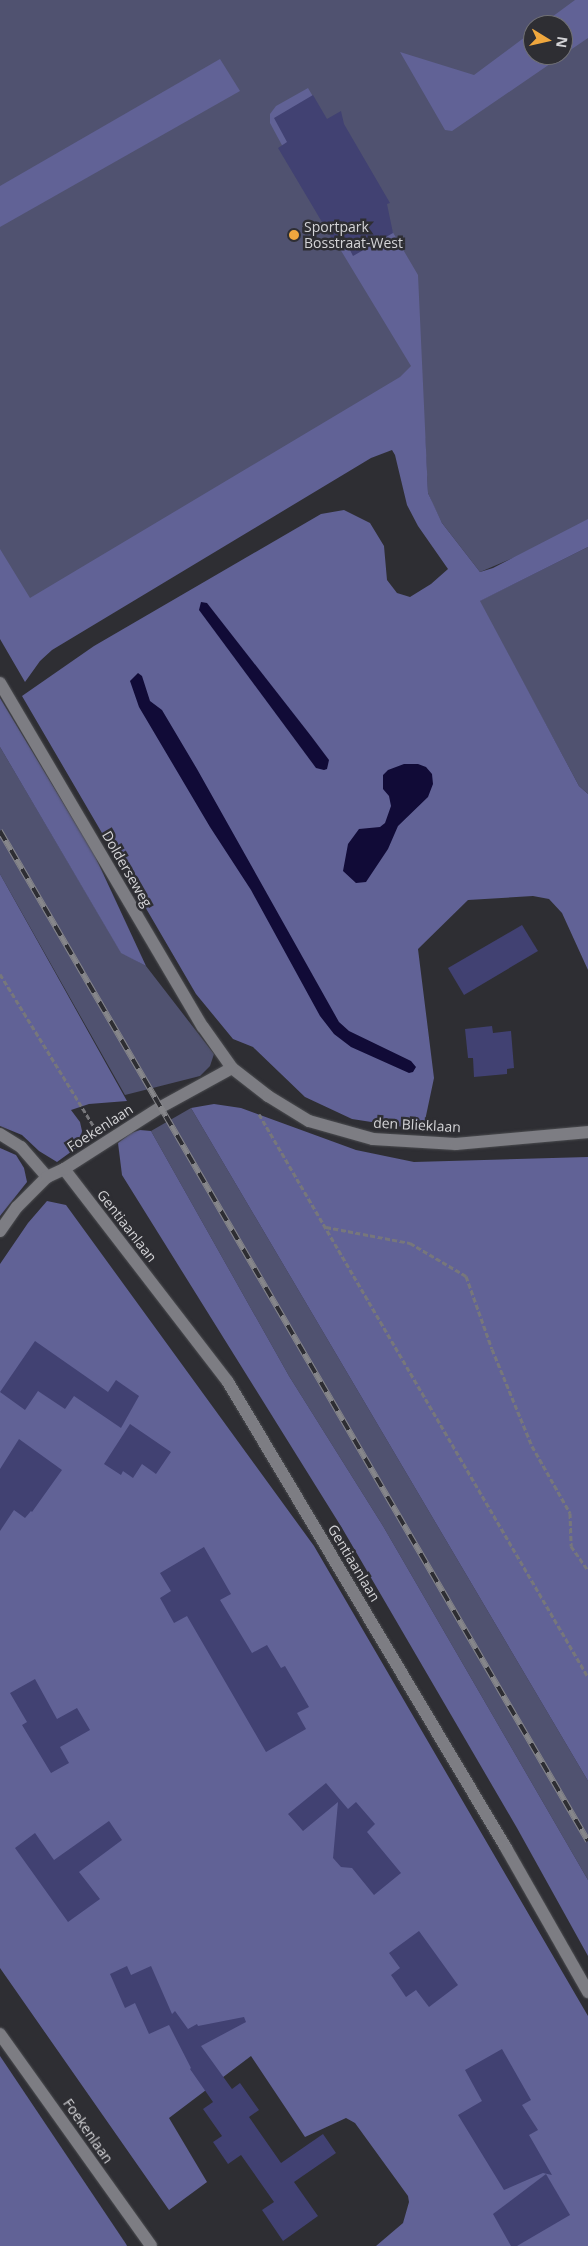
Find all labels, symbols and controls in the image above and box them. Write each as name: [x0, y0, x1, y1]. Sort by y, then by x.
north arrow: [523, 15, 573, 65]
text: N: [552, 35, 573, 49]
place label: Sportpark Bosstraat-West: [304, 219, 403, 252]
marker: Sportpark Bosstraat-West: [288, 229, 300, 241]
street label: Dolderseweg: [98, 828, 156, 910]
street label: Foekenlaan: [64, 1101, 136, 1155]
street label: den Blieklaan: [373, 1114, 461, 1136]
street label: Gentiaanlaan: [94, 1187, 160, 1265]
street label: Gentiaanlaan: [324, 1521, 384, 1605]
street label: Foekenlaan: [60, 2095, 116, 2167]

